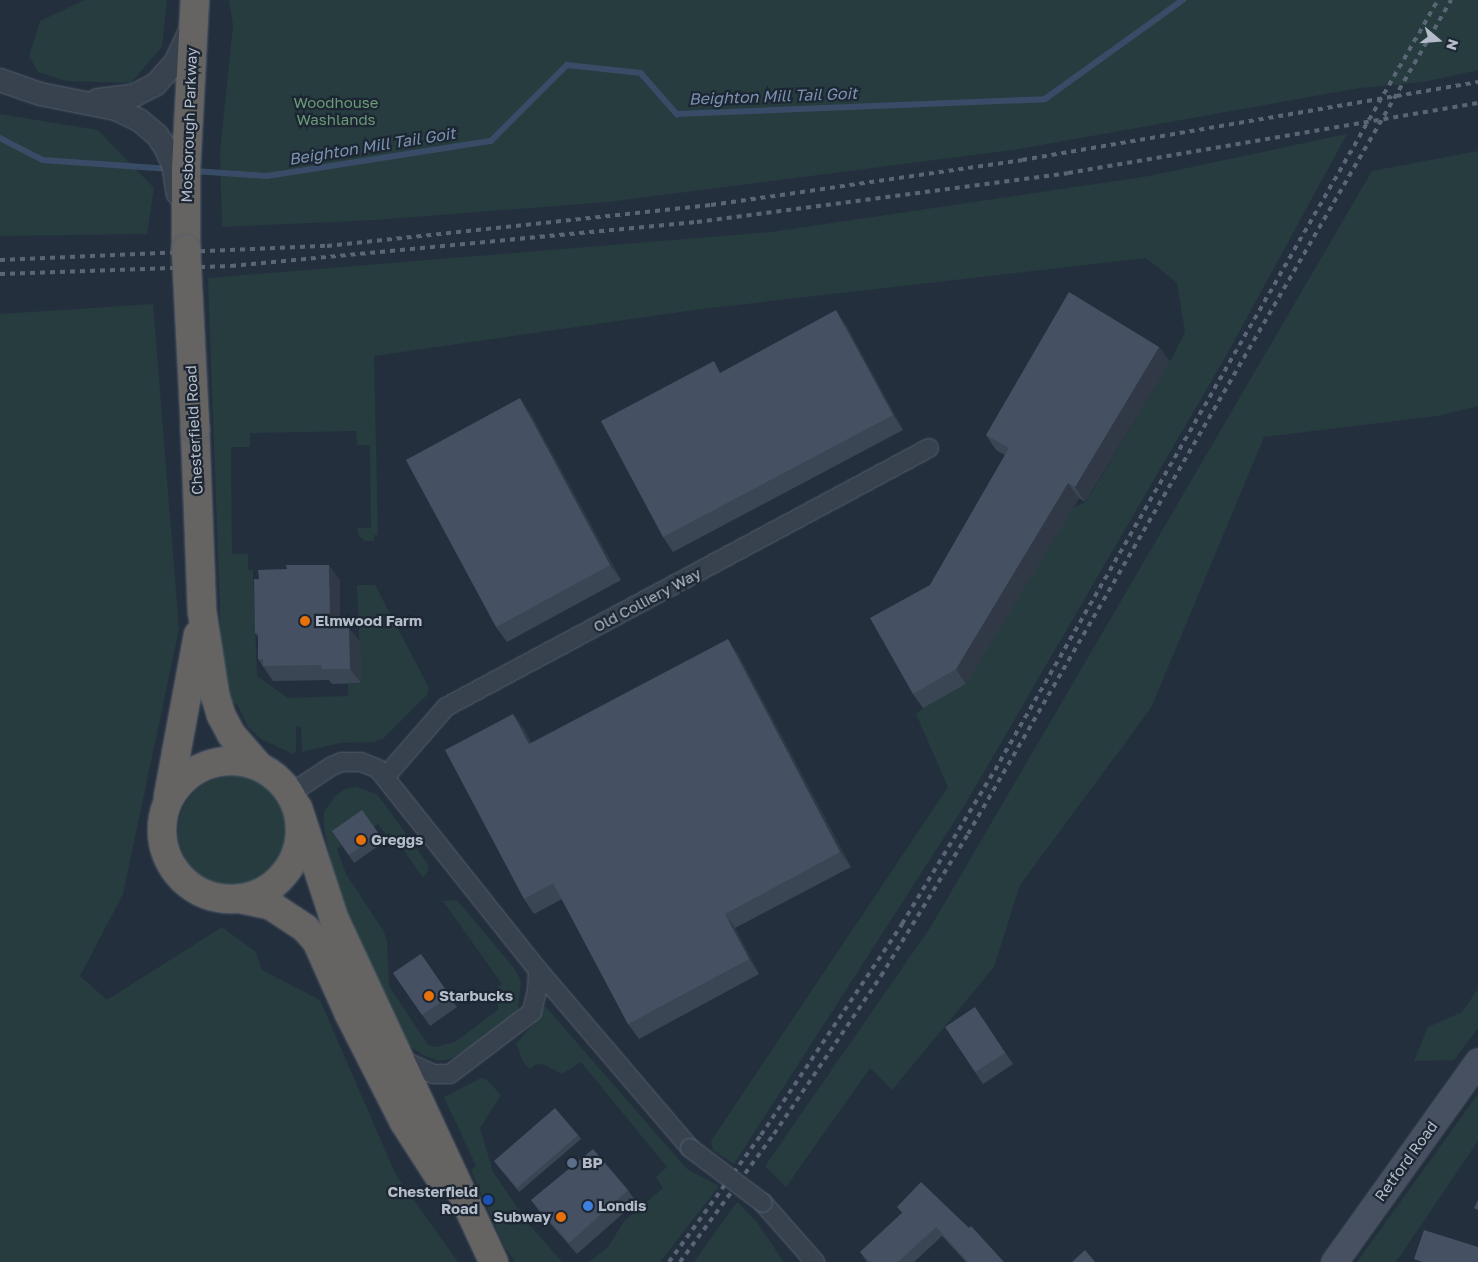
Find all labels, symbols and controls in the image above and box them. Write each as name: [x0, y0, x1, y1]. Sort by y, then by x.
north arrow: [1413, 15, 1463, 65]
text: N: [1443, 37, 1462, 52]
street label: Mosborough Parkway: [177, 47, 201, 203]
water label: Beighton Mill Tail Goit: [689, 83, 857, 109]
park label: Woodhouse Washlands: [294, 93, 378, 128]
water label: Beighton Mill Tail Goit: [287, 123, 457, 169]
street label: Chesterfield Road: [182, 365, 206, 495]
street label: Old Colliery Way: [590, 564, 704, 636]
place label: Elmwood Farm: [315, 612, 422, 630]
marker: Elmwood Farm: [299, 615, 311, 627]
place label: Greggs: [371, 831, 423, 849]
marker: Greggs: [355, 834, 367, 846]
place label: Starbucks: [439, 987, 513, 1005]
marker: Starbucks: [423, 990, 435, 1002]
street label: Retford Road: [1371, 1117, 1441, 1205]
place label: BP: [582, 1154, 603, 1172]
marker: BP: [566, 1157, 578, 1169]
place label: Chesterfield Road: [387, 1182, 478, 1217]
marker: Chesterfield Road: [482, 1194, 494, 1206]
place label: Londis: [598, 1197, 646, 1215]
marker: Londis: [582, 1200, 594, 1212]
place label: Subway: [493, 1208, 551, 1226]
marker: Subway: [555, 1211, 567, 1223]

